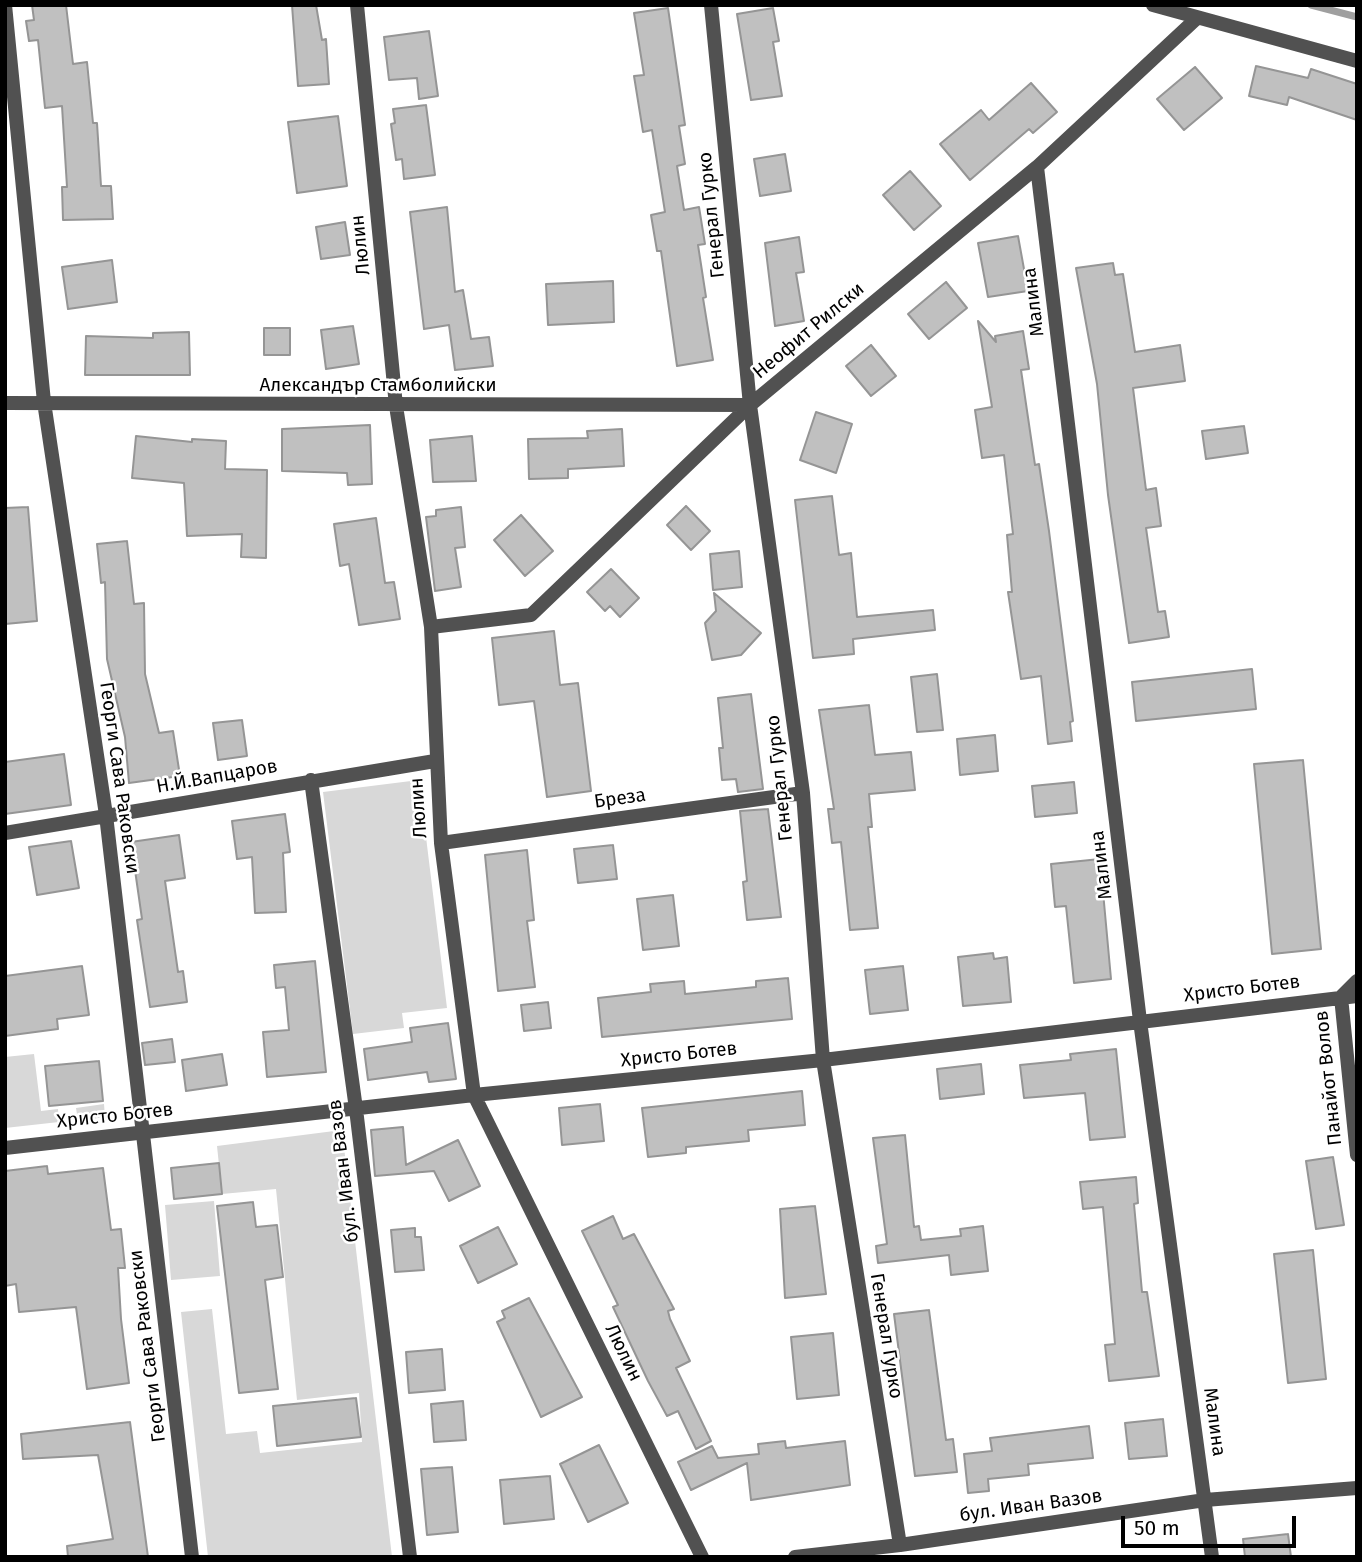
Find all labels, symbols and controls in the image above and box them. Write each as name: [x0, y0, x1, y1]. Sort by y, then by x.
street label: Генерал Гурко: [694, 151, 730, 279]
street label: Люлин: [346, 214, 376, 276]
street label: Малина: [1018, 266, 1050, 338]
street label: Неофит Рилски: [749, 278, 869, 384]
street label: Александър Стамболийски: [259, 375, 497, 397]
street label: Георги Сава Раковски: [94, 680, 144, 876]
street label: Генерал Гурко: [762, 714, 798, 842]
street label: Н.Й.Вапцаров: [155, 755, 279, 799]
street label: Люлин: [406, 777, 432, 839]
street label: Бреза: [593, 784, 647, 814]
street label: Малина: [1086, 829, 1118, 901]
street label: Христо Ботев: [1183, 971, 1301, 1007]
street label: Панайот Волов: [1311, 1009, 1347, 1147]
street label: Христо Ботев: [620, 1038, 738, 1072]
street label: бул. Иван Вазов: [324, 1098, 364, 1244]
street label: Христо Ботев: [56, 1099, 174, 1133]
street label: Георги Сава Раковски: [125, 1248, 171, 1444]
street label: Генерал Гурко: [865, 1272, 907, 1400]
street label: Люлин: [599, 1321, 647, 1385]
street label: Малина: [1198, 1386, 1230, 1458]
street label: бул. Иван Вазов: [958, 1485, 1104, 1527]
scale bar: [1124, 1502, 1299, 1546]
text: 50 m: [1134, 1515, 1180, 1541]

